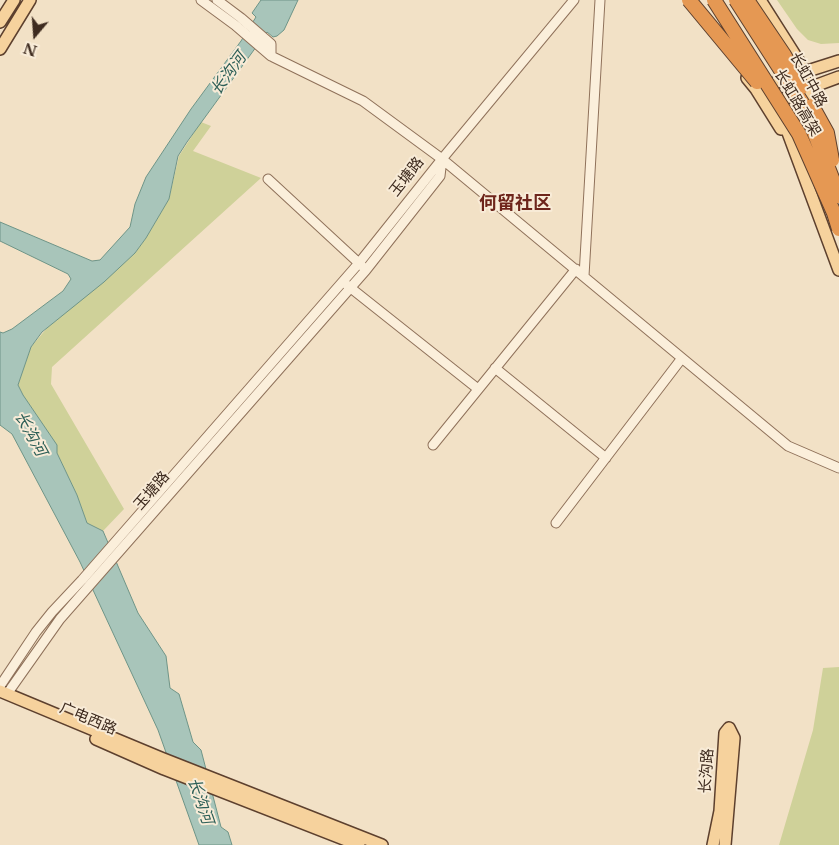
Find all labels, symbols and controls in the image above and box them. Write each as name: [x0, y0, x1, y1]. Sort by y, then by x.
north arrow: [10, 10, 60, 60]
text: N: [21, 39, 39, 60]
water label: 长沟河: [207, 49, 251, 99]
street label: 长虹中路: [786, 49, 830, 111]
street label: 长虹路高架: [770, 66, 824, 140]
street label: 玉塘路: [386, 154, 428, 200]
district label: 何留社区: [479, 193, 551, 215]
water label: 长沟河: [10, 408, 50, 460]
street label: 玉塘路: [130, 468, 174, 514]
street label: 广电西路: [57, 699, 119, 739]
street label: 长沟路: [696, 748, 718, 794]
water label: 长沟河: [183, 775, 217, 827]

